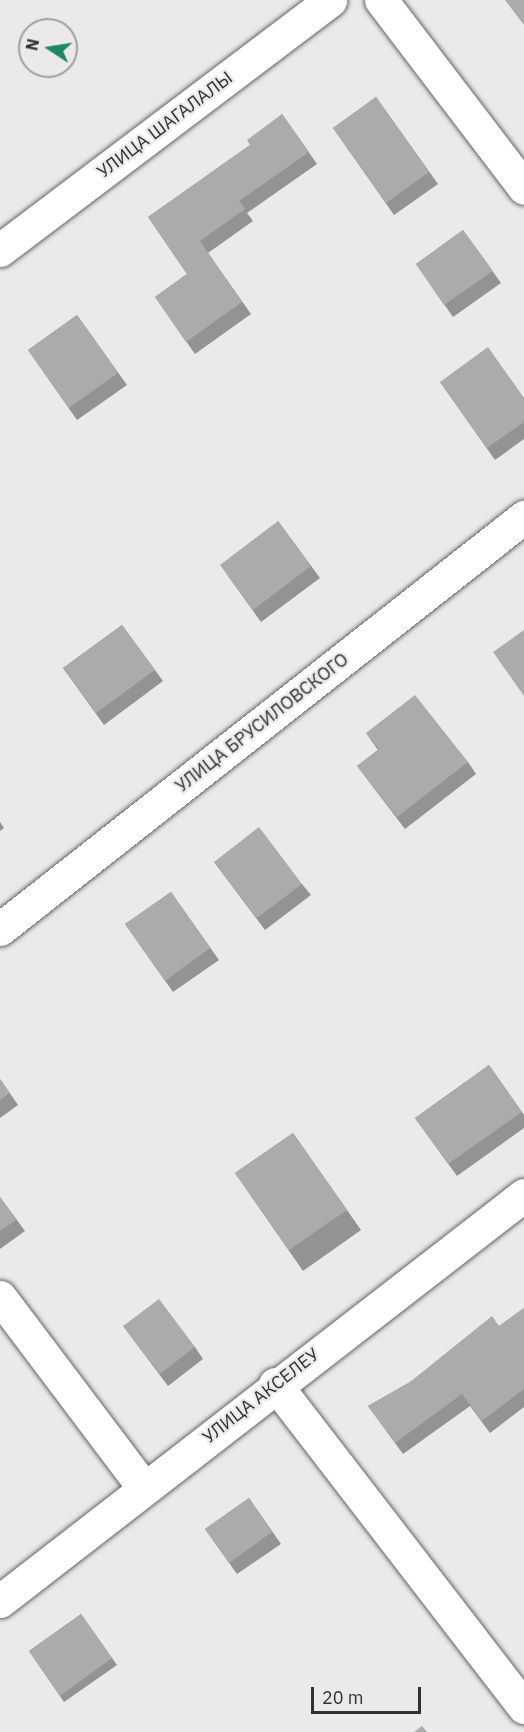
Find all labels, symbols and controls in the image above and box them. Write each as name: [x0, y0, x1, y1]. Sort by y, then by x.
north arrow: [18, 18, 78, 78]
text: N: [21, 37, 43, 52]
street label: УЛИЦА ШАГАЛАЛЫ: [93, 67, 237, 183]
street label: УЛИЦА БРУСИЛОВСКОГО: [171, 649, 353, 797]
street label: УЛИЦА АКСЕЛЕУ: [198, 1344, 324, 1448]
scale bar: [314, 1675, 424, 1713]
text: 20 m: [322, 1686, 364, 1709]

